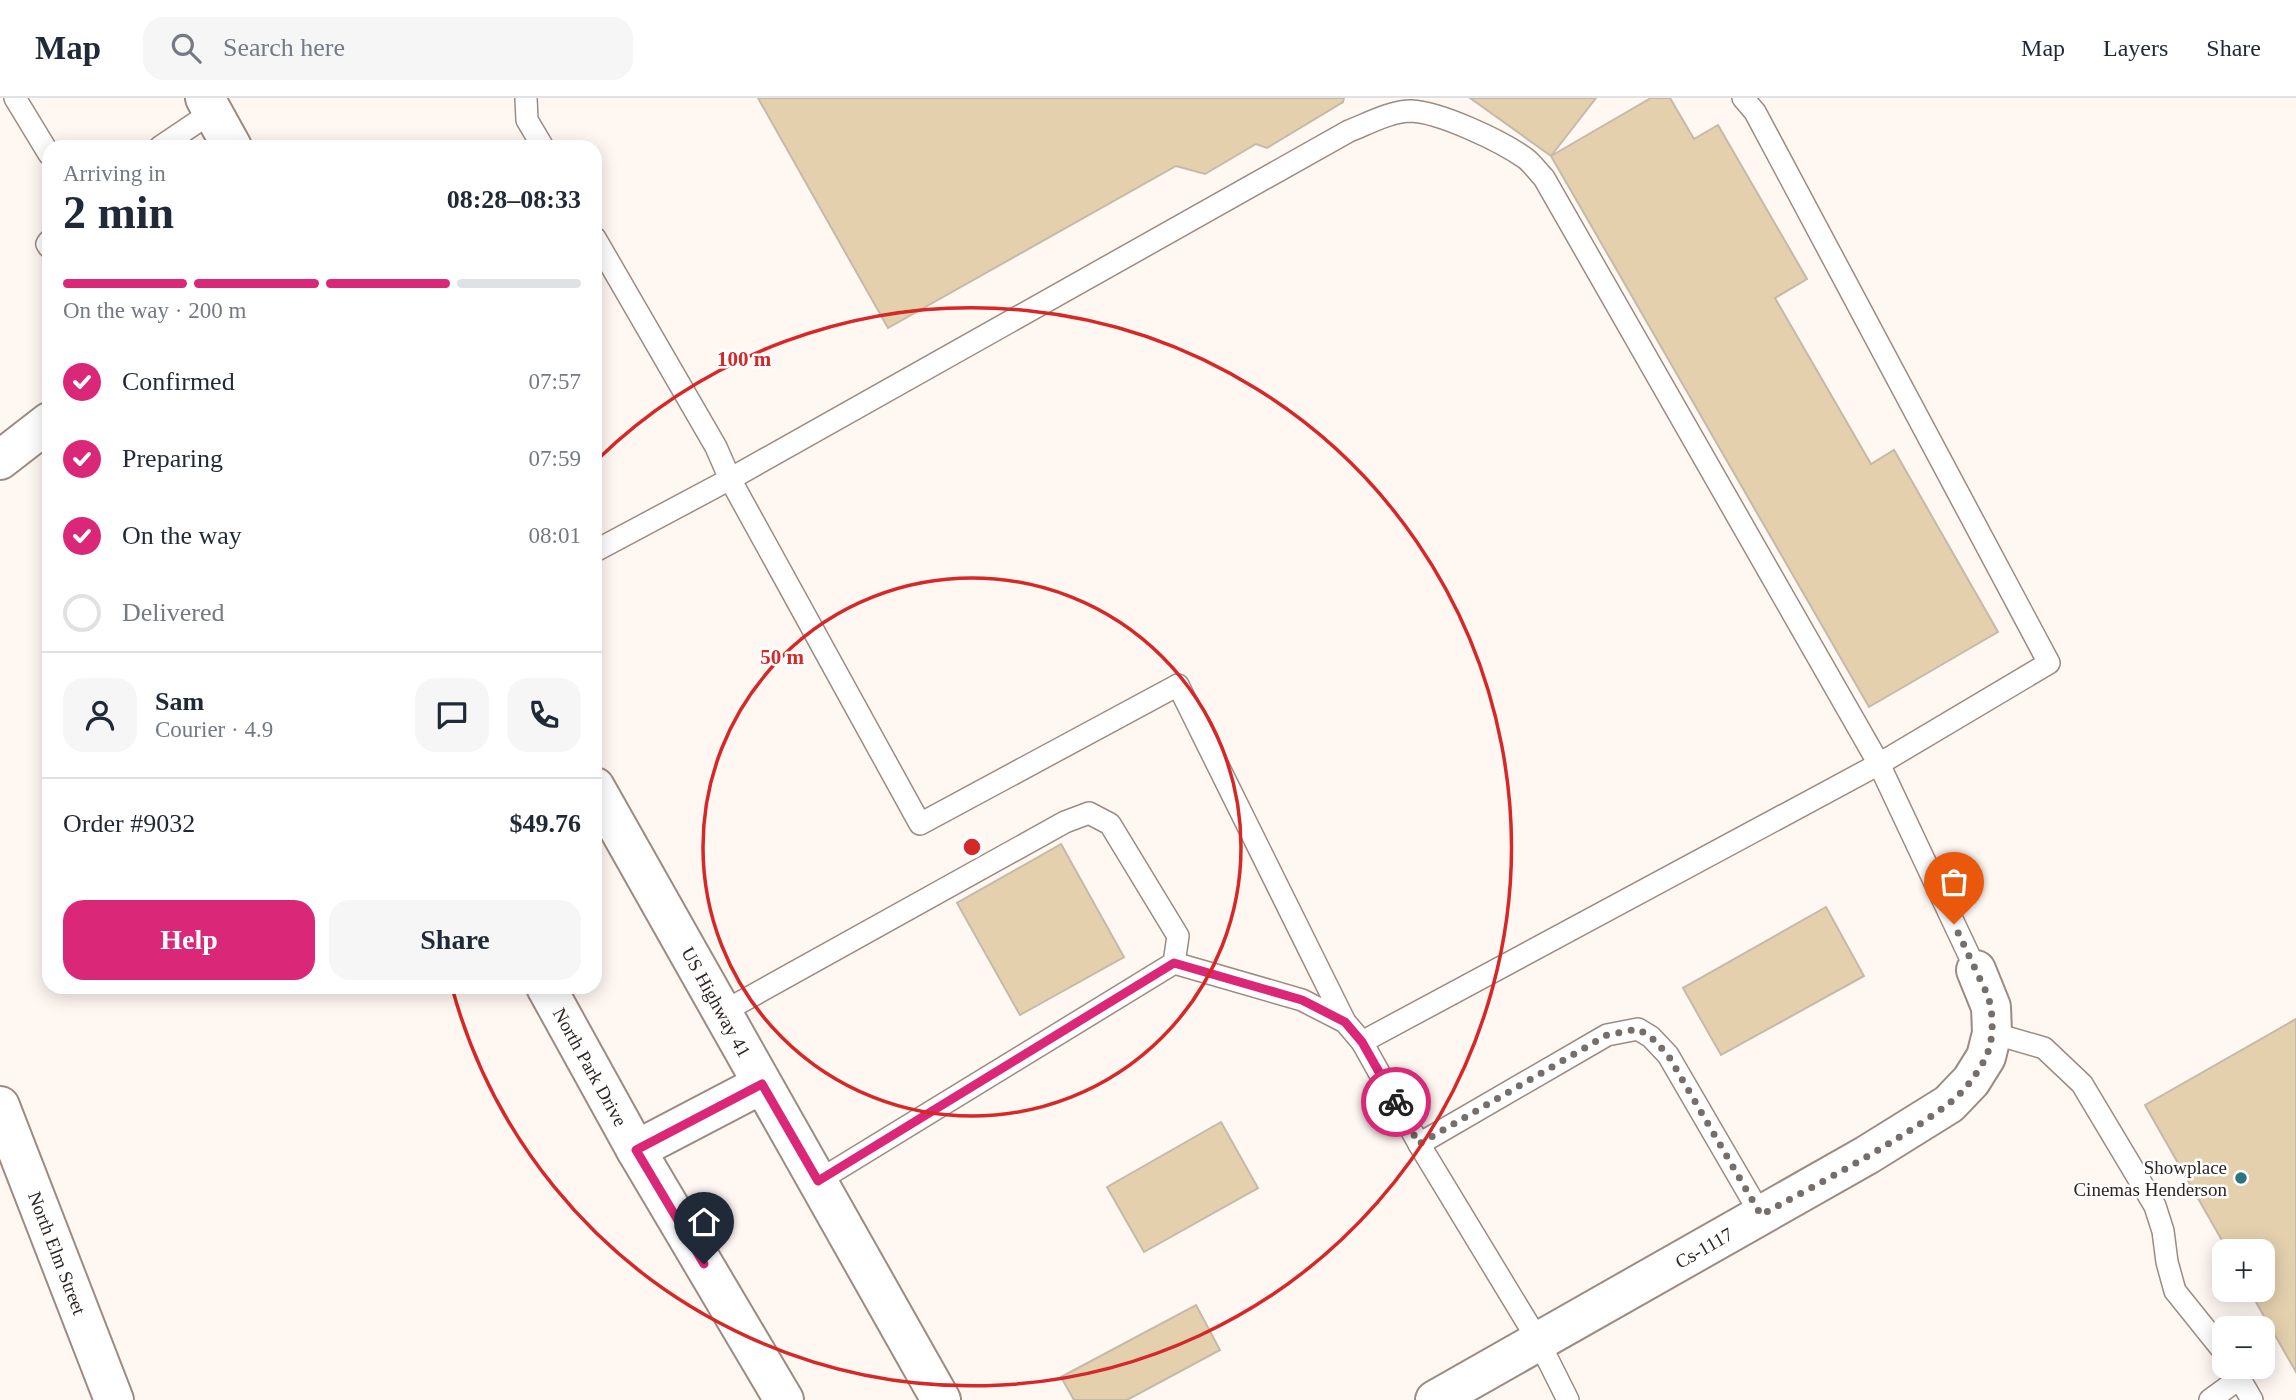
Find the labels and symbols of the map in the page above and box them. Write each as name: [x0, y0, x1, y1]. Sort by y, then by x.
text: 100 m: [717, 347, 772, 371]
text: 50 m: [760, 645, 804, 669]
centre of rings: [960, 835, 984, 859]
pin: [1924, 852, 1984, 924]
street label: US Highway 41: [677, 943, 755, 1061]
street label: North Park Drive: [549, 1004, 631, 1130]
courier: [1361, 1067, 1431, 1137]
place label: Showplace Cinemas Henderson: [2073, 1157, 2227, 1200]
marker: Showplace Cinemas Henderson: [2233, 1170, 2249, 1186]
street label: North Elm Street: [24, 1189, 90, 1318]
pin: [674, 1192, 734, 1264]
street label: Cs-1117: [1671, 1223, 1737, 1273]

